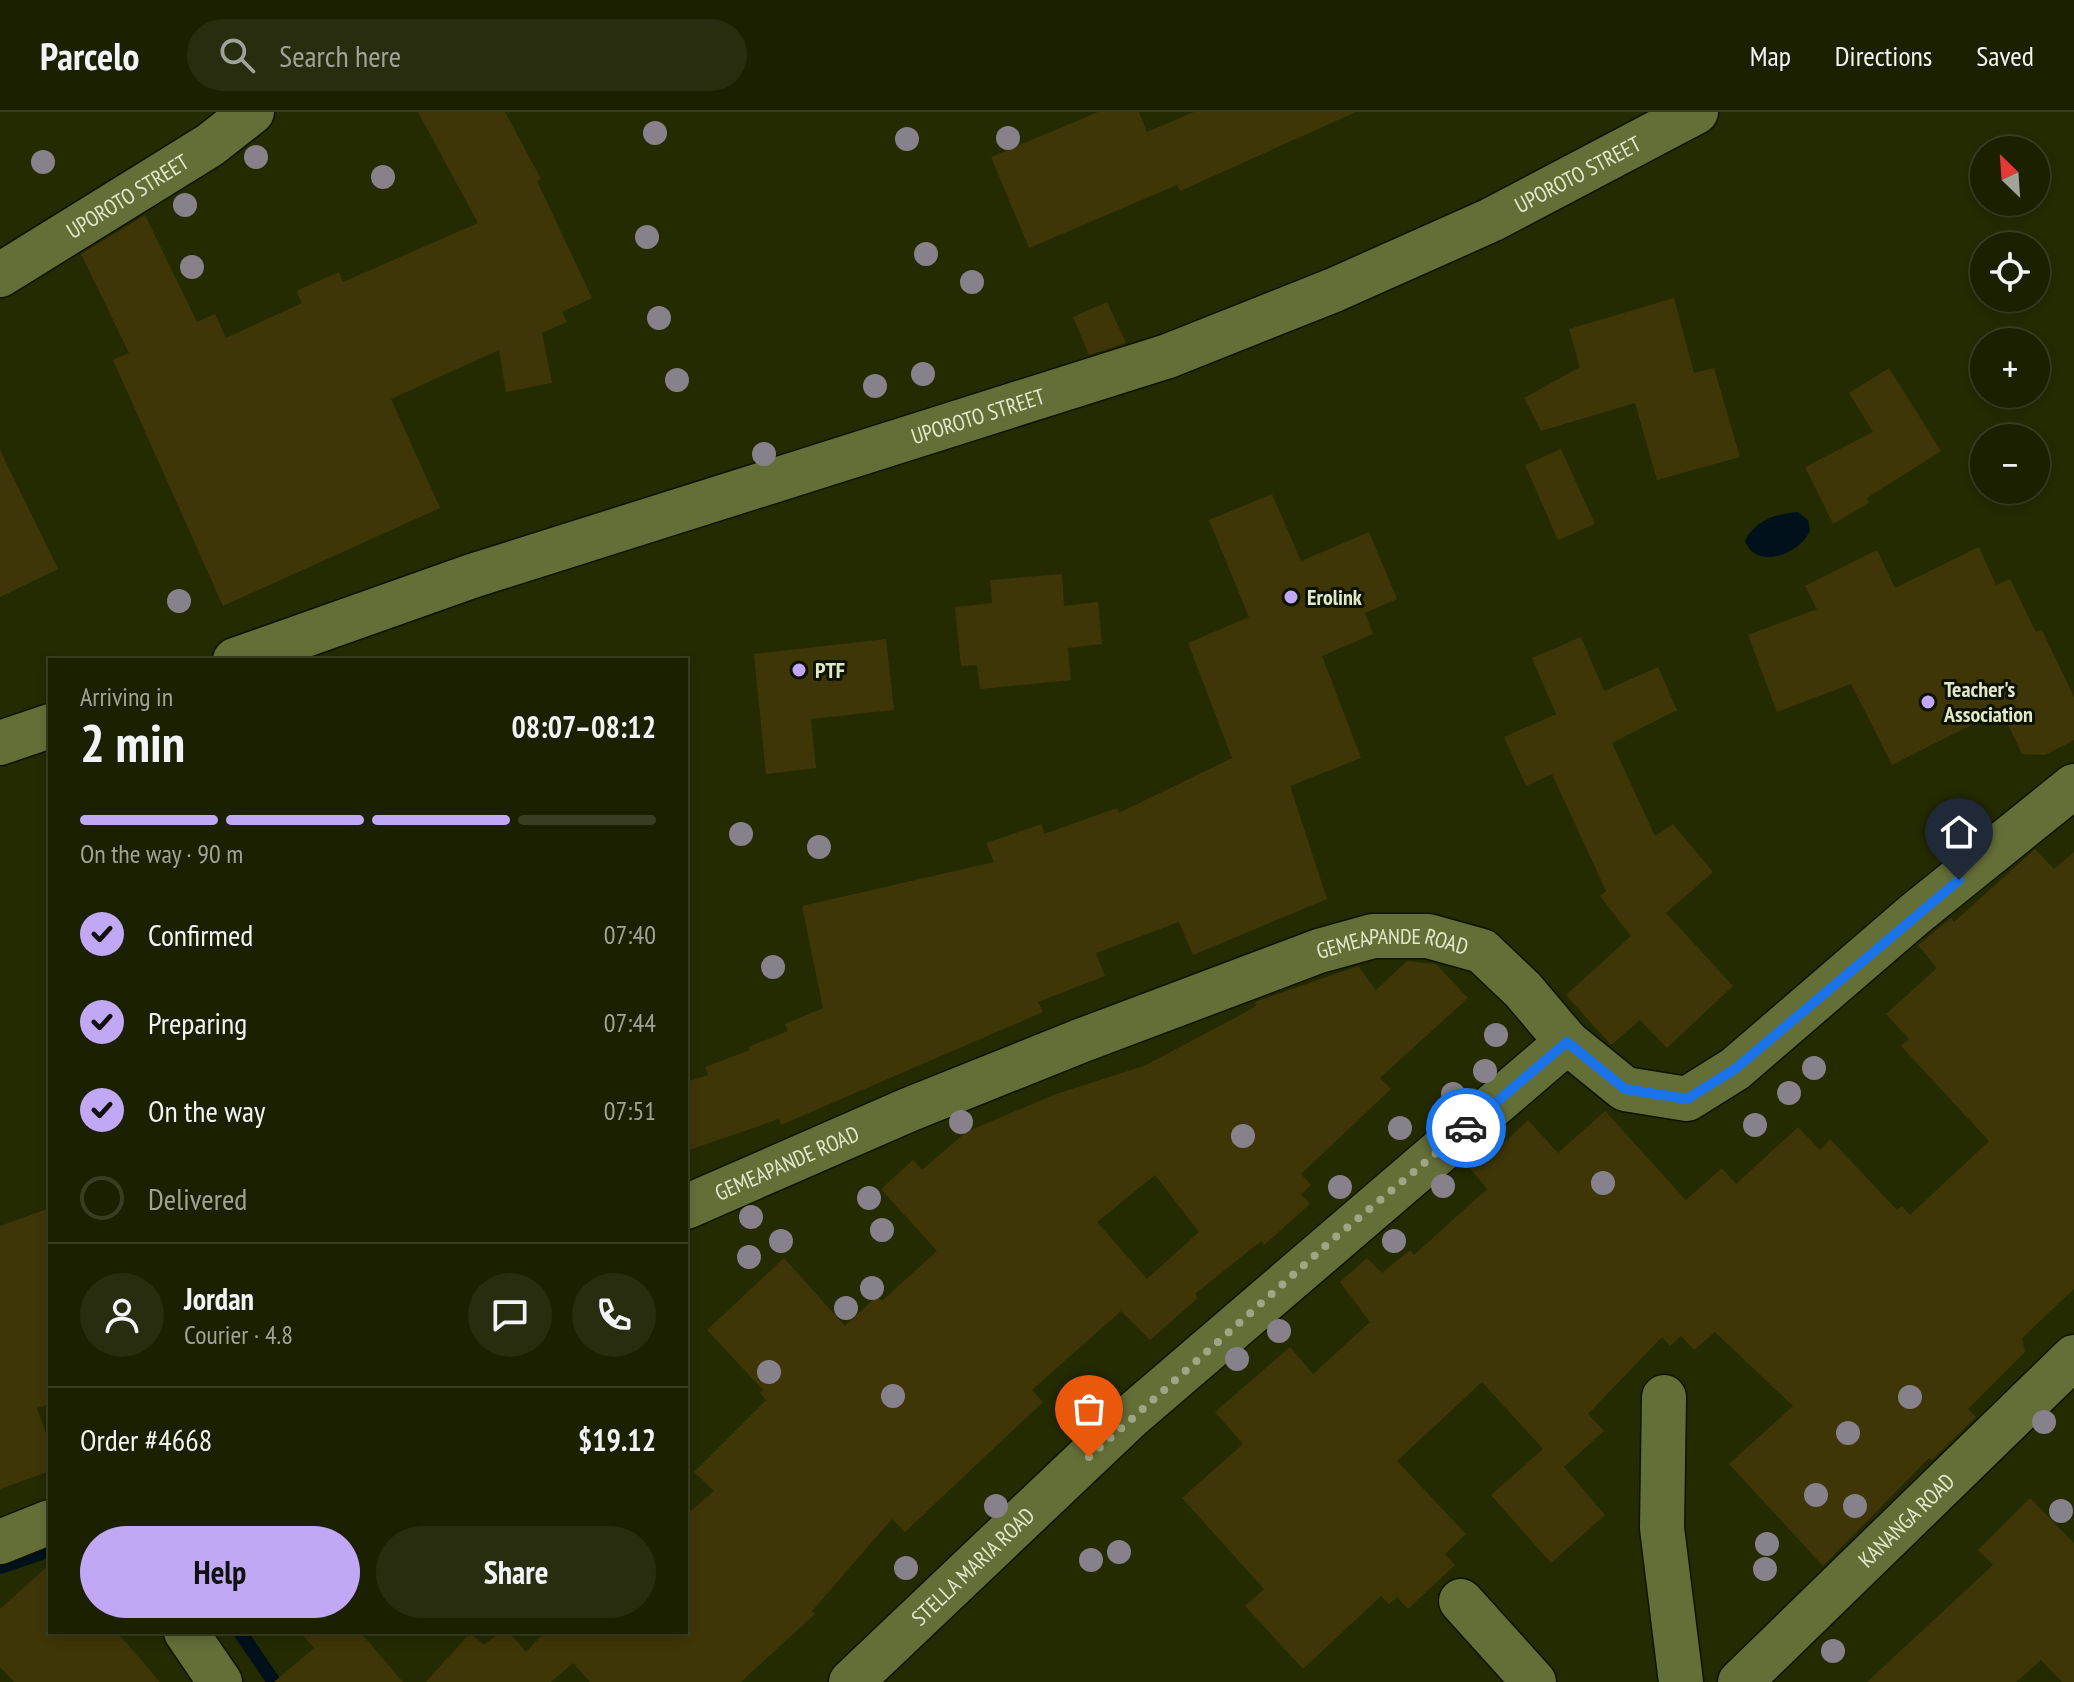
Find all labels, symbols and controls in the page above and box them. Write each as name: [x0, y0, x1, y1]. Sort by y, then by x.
search box: [187, 19, 747, 91]
text: Parcelo: [40, 31, 139, 80]
icon: search: [215, 33, 259, 77]
text: Search here: [279, 36, 401, 75]
text: Map: [1750, 37, 1791, 74]
text: Directions: [1835, 37, 1932, 74]
text: Saved: [1976, 37, 2034, 74]
street label: UPOROTO STREET: [1510, 129, 1646, 219]
north arrow: [1970, 136, 2050, 216]
map controls: [1970, 136, 2050, 504]
street label: UPOROTO STREET: [61, 148, 194, 244]
button: locate: [1970, 232, 2050, 312]
button: +: [1970, 328, 2050, 408]
street label: UPOROTO STREET: [908, 382, 1048, 450]
button: −: [1970, 424, 2050, 504]
place label: Erolink: [1307, 583, 1363, 611]
marker: Erolink: [1282, 588, 1300, 606]
place label: PTF: [815, 656, 845, 684]
marker: PTF: [790, 661, 808, 679]
place label: Teacher's Association: [1943, 675, 2033, 728]
text: Arriving in: [80, 680, 173, 713]
marker: Teacher's Association: [1919, 693, 1937, 711]
text: 08:07–08:12: [512, 707, 656, 746]
text: 2 min: [80, 709, 185, 776]
pin: [1925, 798, 1993, 880]
icon: home: [1937, 810, 1981, 854]
text: On the way · 90 m: [80, 837, 243, 870]
icon: check: [80, 912, 124, 956]
text: Confirmed: [148, 915, 253, 954]
text: 07:40: [604, 918, 656, 951]
street label: GEMEAPANDE ROAD: [1313, 922, 1471, 965]
icon: check: [80, 1000, 124, 1044]
text: Preparing: [148, 1003, 247, 1042]
text: 07:44: [604, 1006, 656, 1039]
icon: check: [80, 1088, 124, 1132]
courier: [1426, 1088, 1506, 1168]
text: On the way: [148, 1091, 265, 1130]
text: 07:51: [604, 1094, 656, 1127]
icon: car: [1444, 1106, 1488, 1150]
street label: GEMEAPANDE ROAD: [710, 1119, 863, 1207]
text: Delivered: [148, 1179, 247, 1218]
button: person: [80, 1273, 164, 1357]
button: chat: [468, 1273, 552, 1357]
button: phone: [572, 1273, 656, 1357]
text: Jordan: [184, 1279, 254, 1318]
text: Courier · 4.8: [184, 1318, 293, 1351]
pin: [1055, 1375, 1123, 1457]
icon: bag: [1067, 1387, 1111, 1431]
text: Order #4668: [80, 1420, 212, 1459]
text: $19.12: [578, 1420, 656, 1459]
street label: KANANGA ROAD: [1852, 1467, 1960, 1573]
street label: STELLA MARIA ROAD: [905, 1501, 1040, 1631]
button: Help: [80, 1526, 360, 1618]
button: Share: [376, 1526, 656, 1618]

